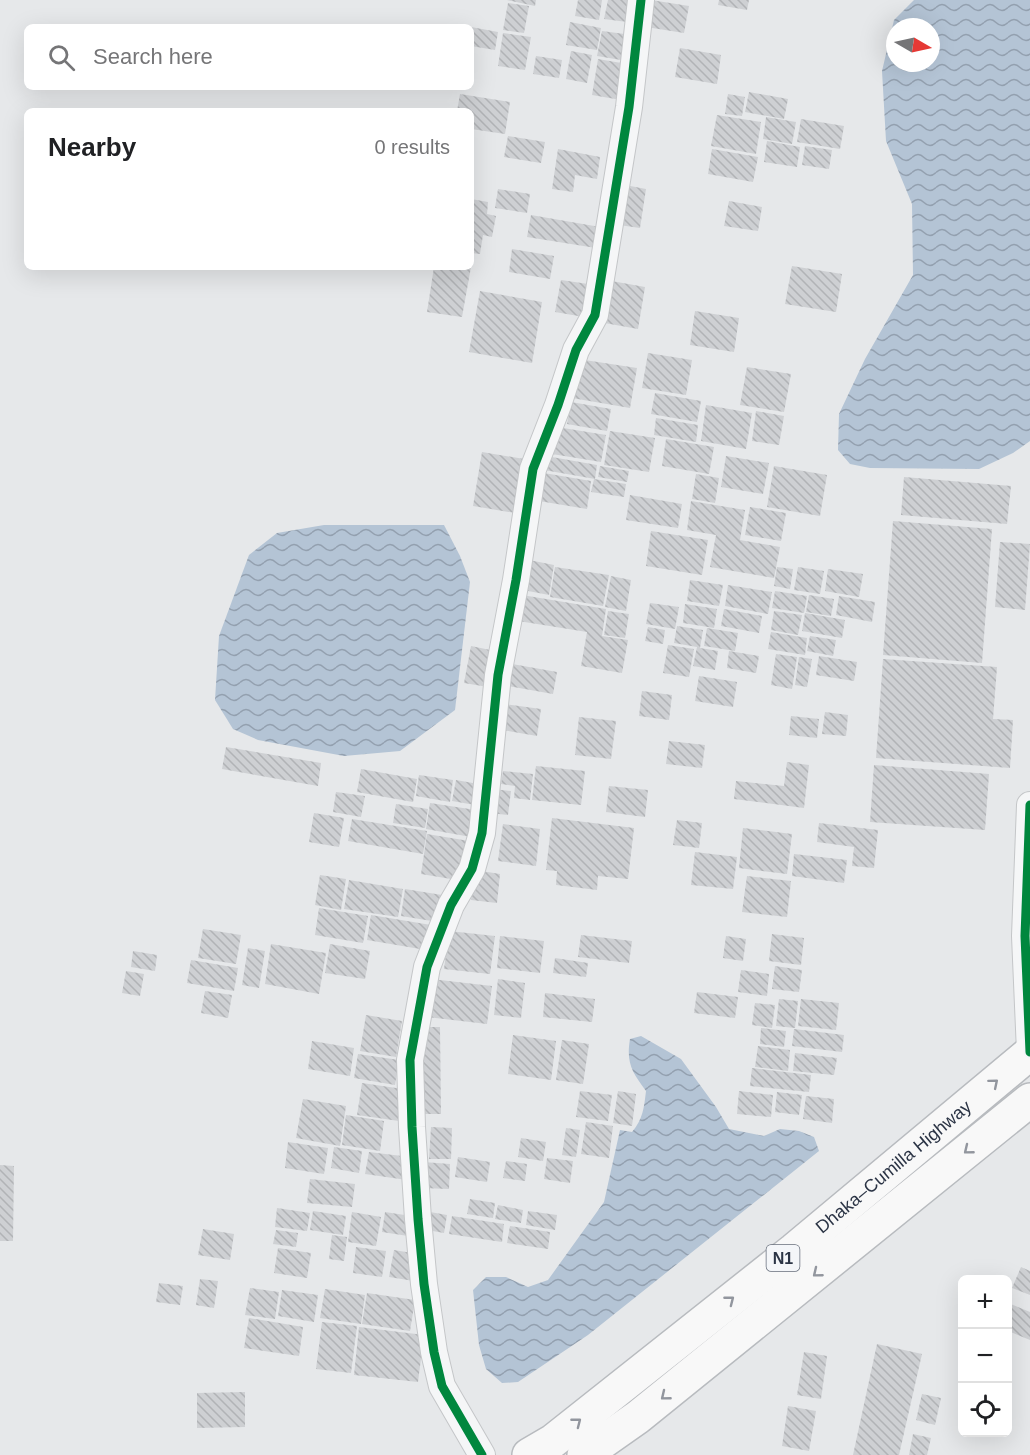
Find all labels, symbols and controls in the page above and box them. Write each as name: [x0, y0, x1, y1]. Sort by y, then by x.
north arrow: [886, 18, 940, 72]
search box: [24, 24, 474, 90]
icon: search: [45, 41, 78, 74]
text: Search here: [93, 44, 213, 69]
text: Nearby: [48, 132, 136, 162]
text: 0 results: [374, 136, 450, 158]
one-way arrow: [987, 1079, 998, 1090]
street label: Dhaka–Cumilla Highway: [812, 1096, 975, 1237]
one-way arrow: [964, 1143, 975, 1154]
road number: N1: [766, 1245, 800, 1271]
one-way arrow: [812, 1266, 823, 1277]
map controls: [958, 1275, 1012, 1437]
button: +: [958, 1275, 1012, 1329]
one-way arrow: [723, 1297, 734, 1308]
button: −: [958, 1329, 1012, 1383]
button: locate: [958, 1383, 1012, 1437]
one-way arrow: [661, 1388, 672, 1399]
one-way arrow: [570, 1418, 581, 1429]

